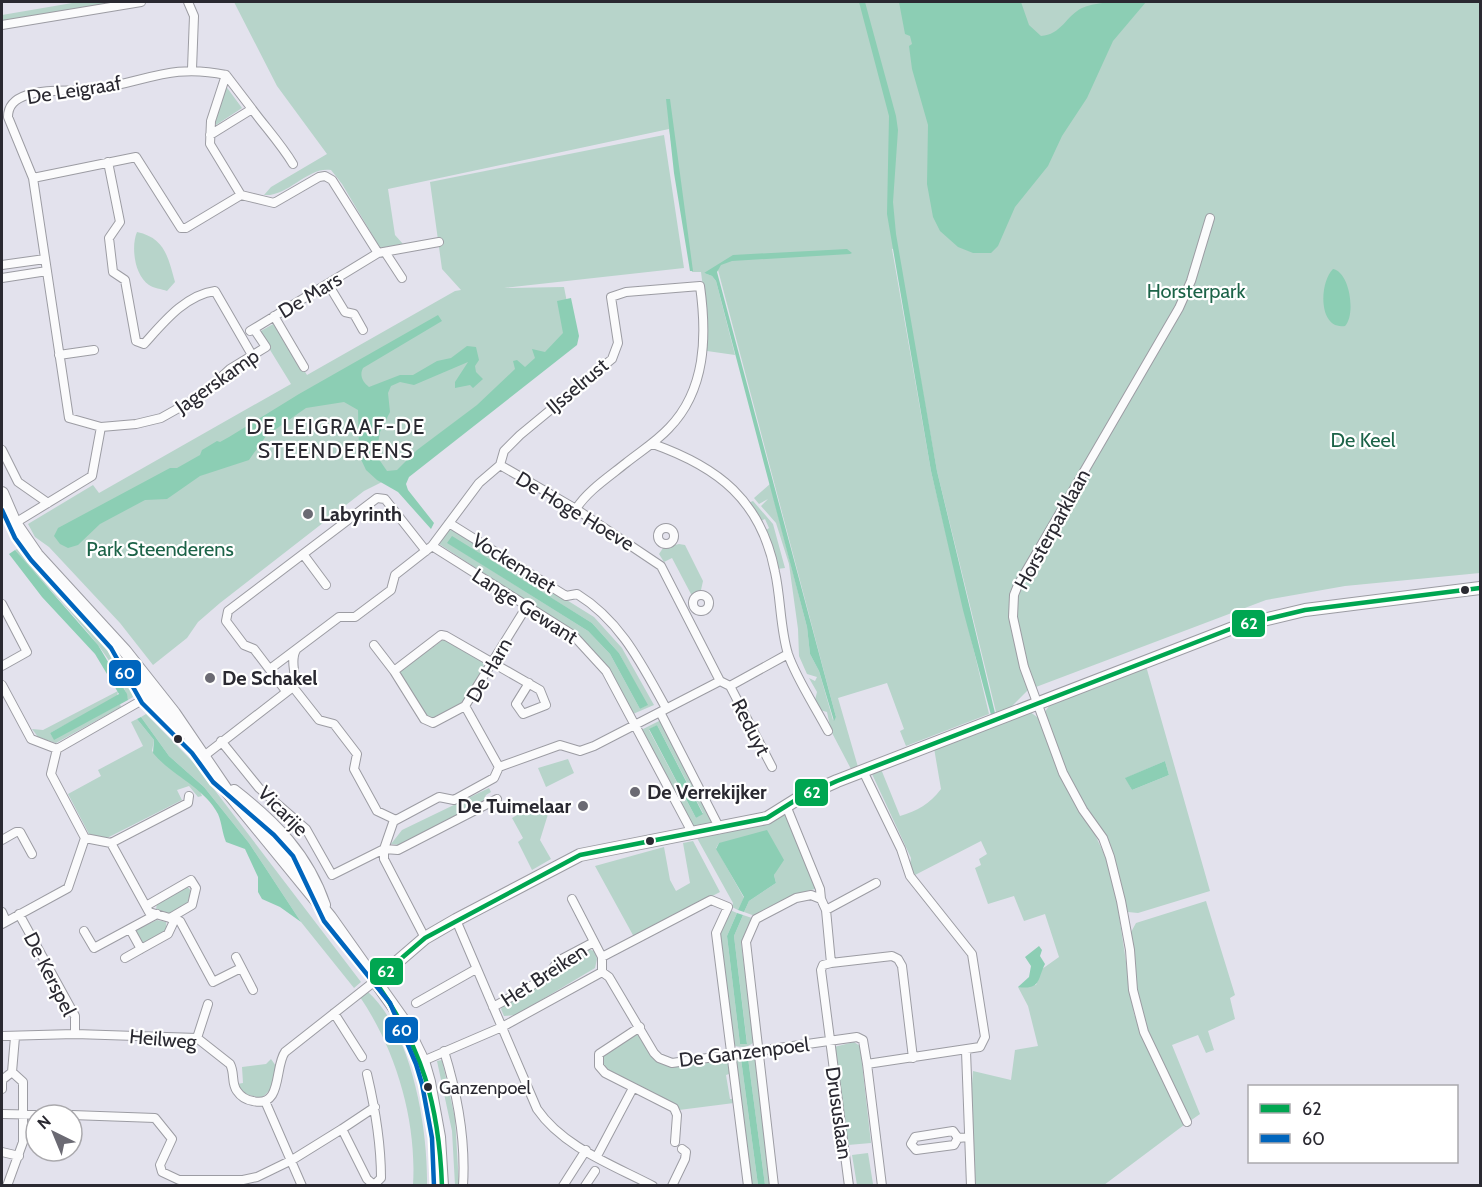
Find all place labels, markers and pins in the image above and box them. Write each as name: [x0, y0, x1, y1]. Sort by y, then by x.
place label: Labyrinth: [320, 502, 402, 526]
marker: Labyrinth: [301, 507, 315, 521]
unlabelled marker: [1459, 584, 1471, 596]
place label: De Schakel: [222, 666, 318, 690]
marker: De Schakel: [203, 671, 217, 685]
unlabelled marker: [172, 733, 184, 745]
place label: De Verrekijker: [647, 780, 767, 804]
marker: De Verrekijker: [628, 785, 642, 799]
place label: De Tuimelaar: [457, 794, 571, 818]
marker: De Tuimelaar: [576, 799, 590, 813]
unlabelled marker: [644, 835, 656, 847]
place label: Ganzenpoel: [439, 1077, 531, 1099]
marker: Ganzenpoel: [422, 1081, 434, 1093]

